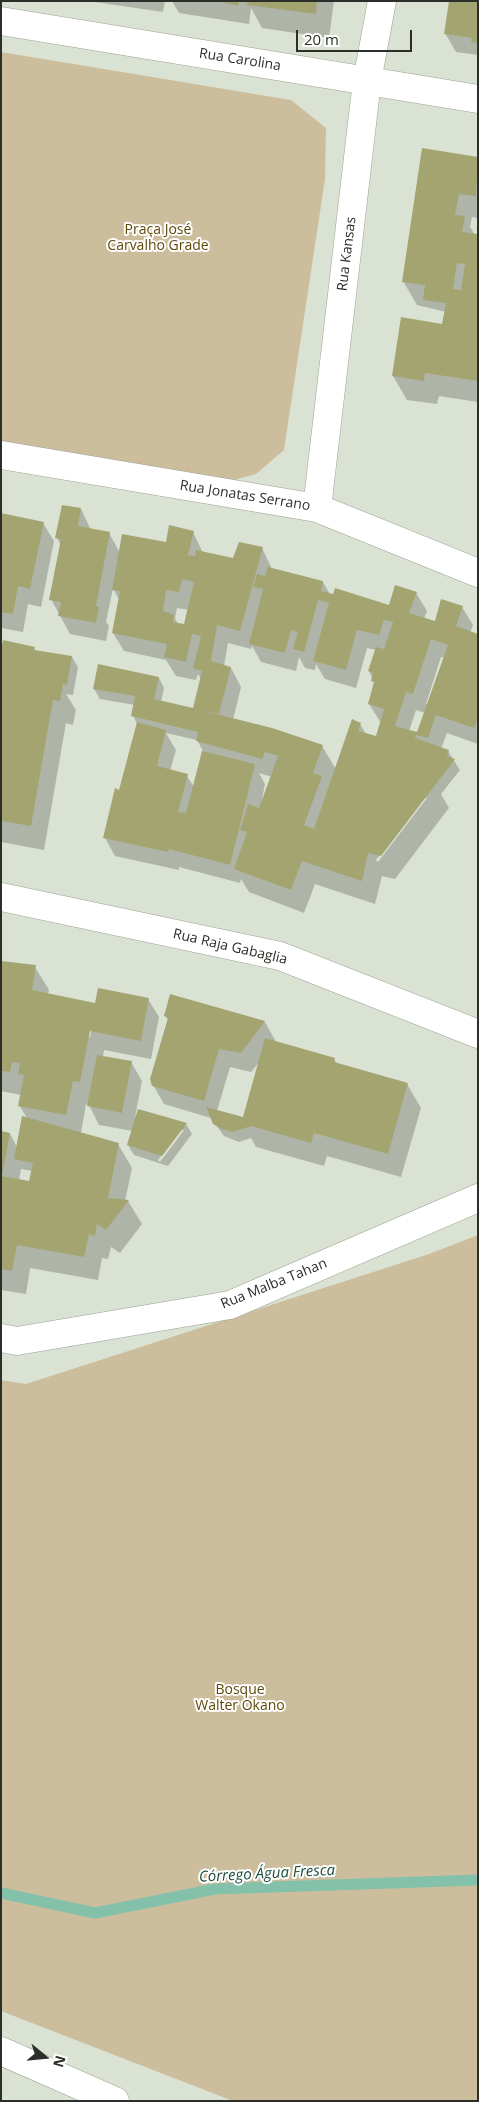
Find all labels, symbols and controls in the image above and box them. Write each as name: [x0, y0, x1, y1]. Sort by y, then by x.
scale bar: [299, 20, 415, 52]
text: 20 m: [304, 29, 339, 49]
street label: Rua Carolina: [198, 45, 282, 75]
street label: Rua Kansas: [334, 216, 360, 292]
park label: Praça José Carvalho Grade: [107, 222, 209, 254]
street label: Rua Jonatas Serrano: [178, 477, 312, 515]
street label: Rua Raja Gabaglia: [171, 926, 289, 968]
street label: Rua Malba Tahan: [218, 1255, 330, 1313]
park label: Bosque Walter Okano: [195, 1682, 285, 1714]
water label: Córrego Água Fresca: [199, 1861, 335, 1887]
north arrow: [20, 2032, 70, 2082]
text: N: [49, 2053, 71, 2070]

